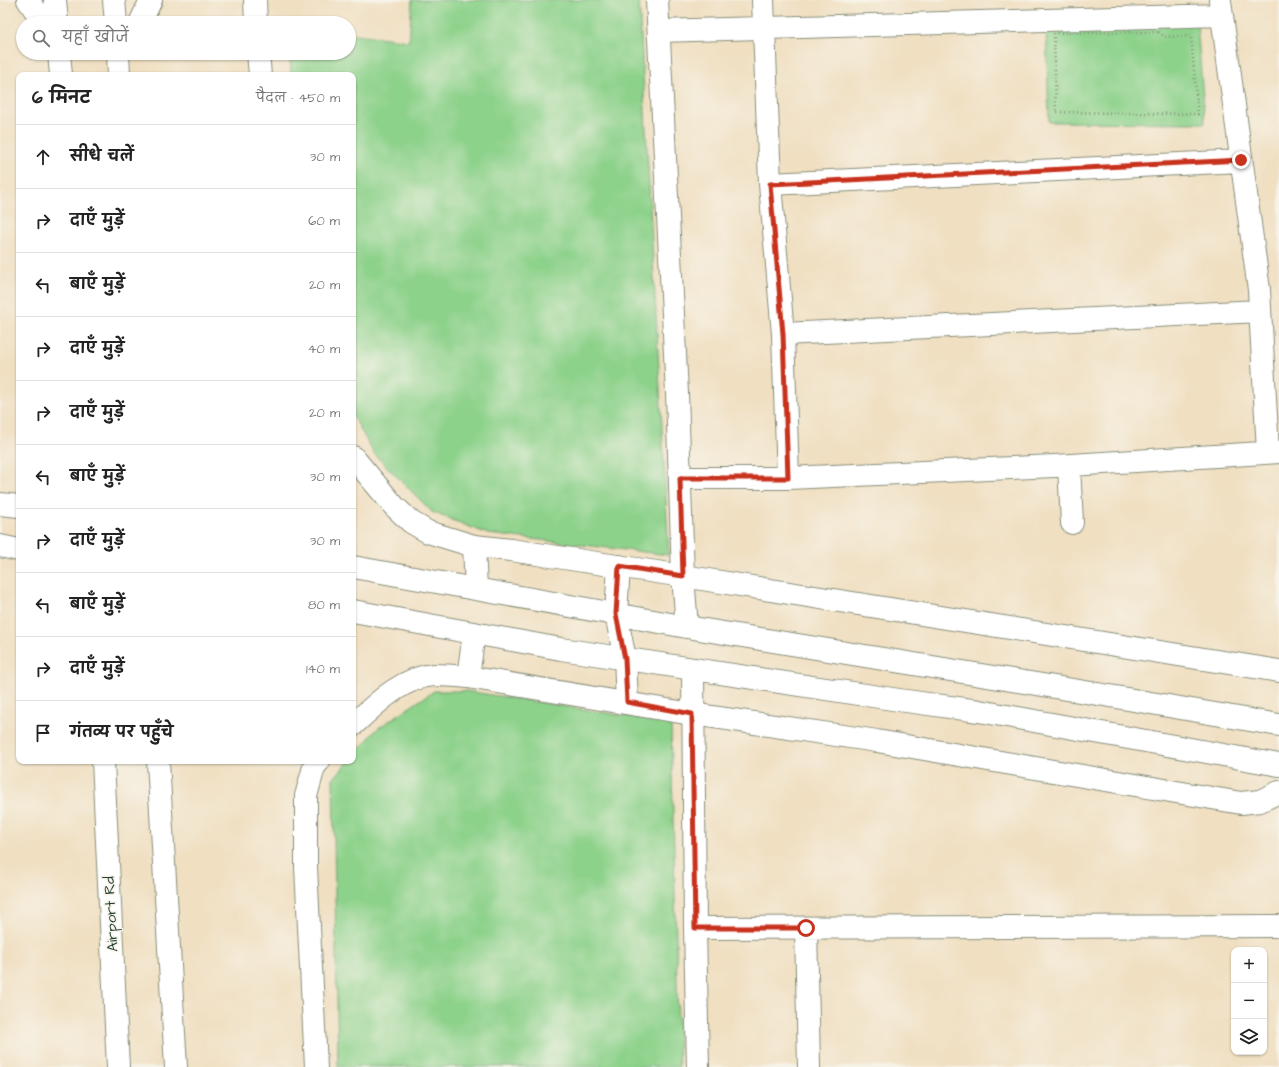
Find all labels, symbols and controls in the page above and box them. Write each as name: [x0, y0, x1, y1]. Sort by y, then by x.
search box: [16, 16, 356, 60]
icon: search: [30, 27, 52, 49]
text: यहाँ खोजें: [62, 27, 129, 48]
text: 6 मिनट: [32, 86, 91, 110]
text: पैदल · 450 m: [256, 89, 340, 107]
icon: ahead: [32, 146, 54, 168]
text: सीधे चलें: [70, 146, 134, 167]
text: 30 m: [310, 148, 340, 166]
route end: [1232, 151, 1250, 169]
icon: right: [32, 210, 54, 232]
text: दाएँ मुड़ें: [70, 210, 124, 231]
text: 60 m: [308, 212, 340, 230]
icon: left: [32, 274, 54, 296]
text: बाएँ मुड़ें: [70, 274, 125, 295]
text: 20 m: [309, 276, 340, 294]
icon: right: [32, 338, 54, 360]
text: दाएँ मुड़ें: [70, 338, 124, 359]
text: 40 m: [308, 340, 340, 358]
icon: right: [32, 402, 54, 424]
text: दाएँ मुड़ें: [70, 402, 124, 423]
text: 20 m: [309, 404, 340, 422]
icon: left: [32, 466, 54, 488]
text: बाएँ मुड़ें: [70, 466, 125, 487]
text: 30 m: [310, 468, 340, 486]
icon: right: [32, 530, 54, 552]
text: दाएँ मुड़ें: [70, 530, 124, 551]
text: 30 m: [310, 532, 340, 550]
icon: left: [32, 594, 54, 616]
text: बाएँ मुड़ें: [70, 594, 125, 615]
text: 80 m: [308, 596, 340, 614]
icon: right: [32, 658, 54, 680]
text: दाएँ मुड़ें: [70, 658, 124, 679]
text: 140 m: [306, 660, 340, 678]
icon: arrive: [32, 722, 54, 744]
text: गंतव्य पर पहुँचे: [70, 722, 173, 743]
street label: Airport Rd: [99, 875, 123, 952]
route start: [797, 919, 815, 937]
map controls: [1231, 947, 1267, 1055]
button: +: [1231, 947, 1267, 983]
button: −: [1231, 983, 1267, 1019]
button: layers: [1231, 1019, 1267, 1055]

